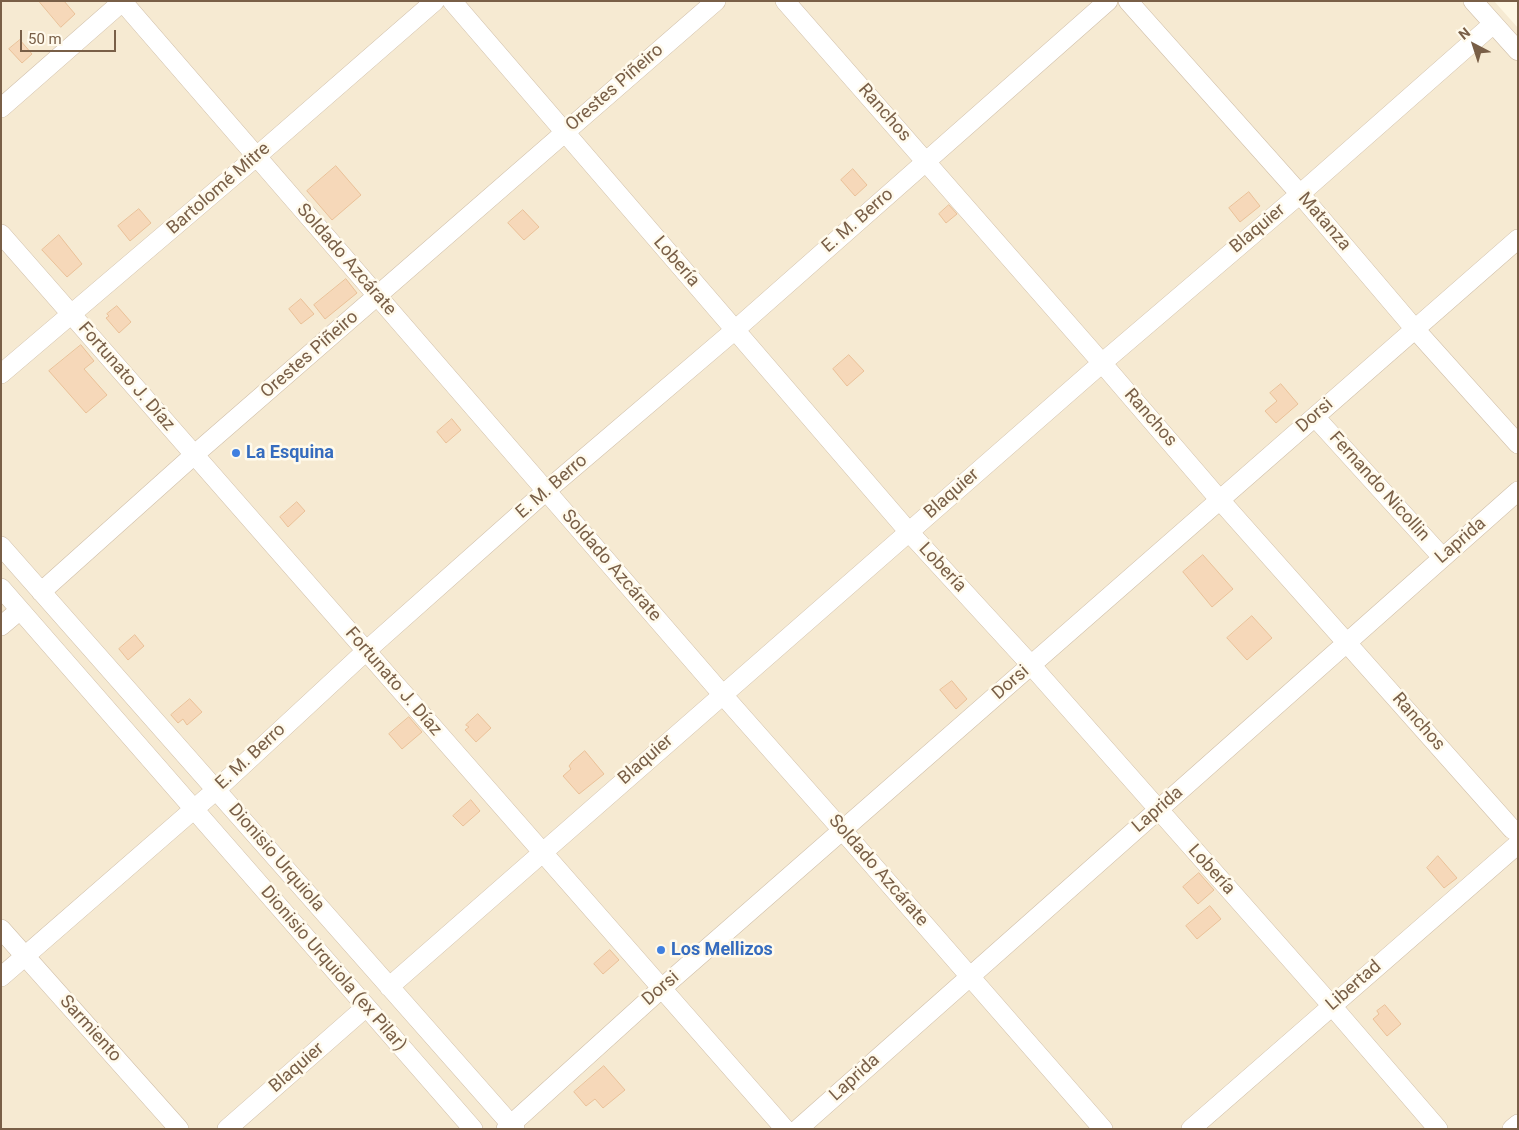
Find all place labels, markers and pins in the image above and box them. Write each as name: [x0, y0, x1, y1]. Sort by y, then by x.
place label: La Esquina: [246, 442, 334, 464]
marker: La Esquina: [230, 447, 242, 459]
place label: Los Mellizos: [671, 939, 773, 961]
marker: Los Mellizos: [655, 944, 667, 956]

